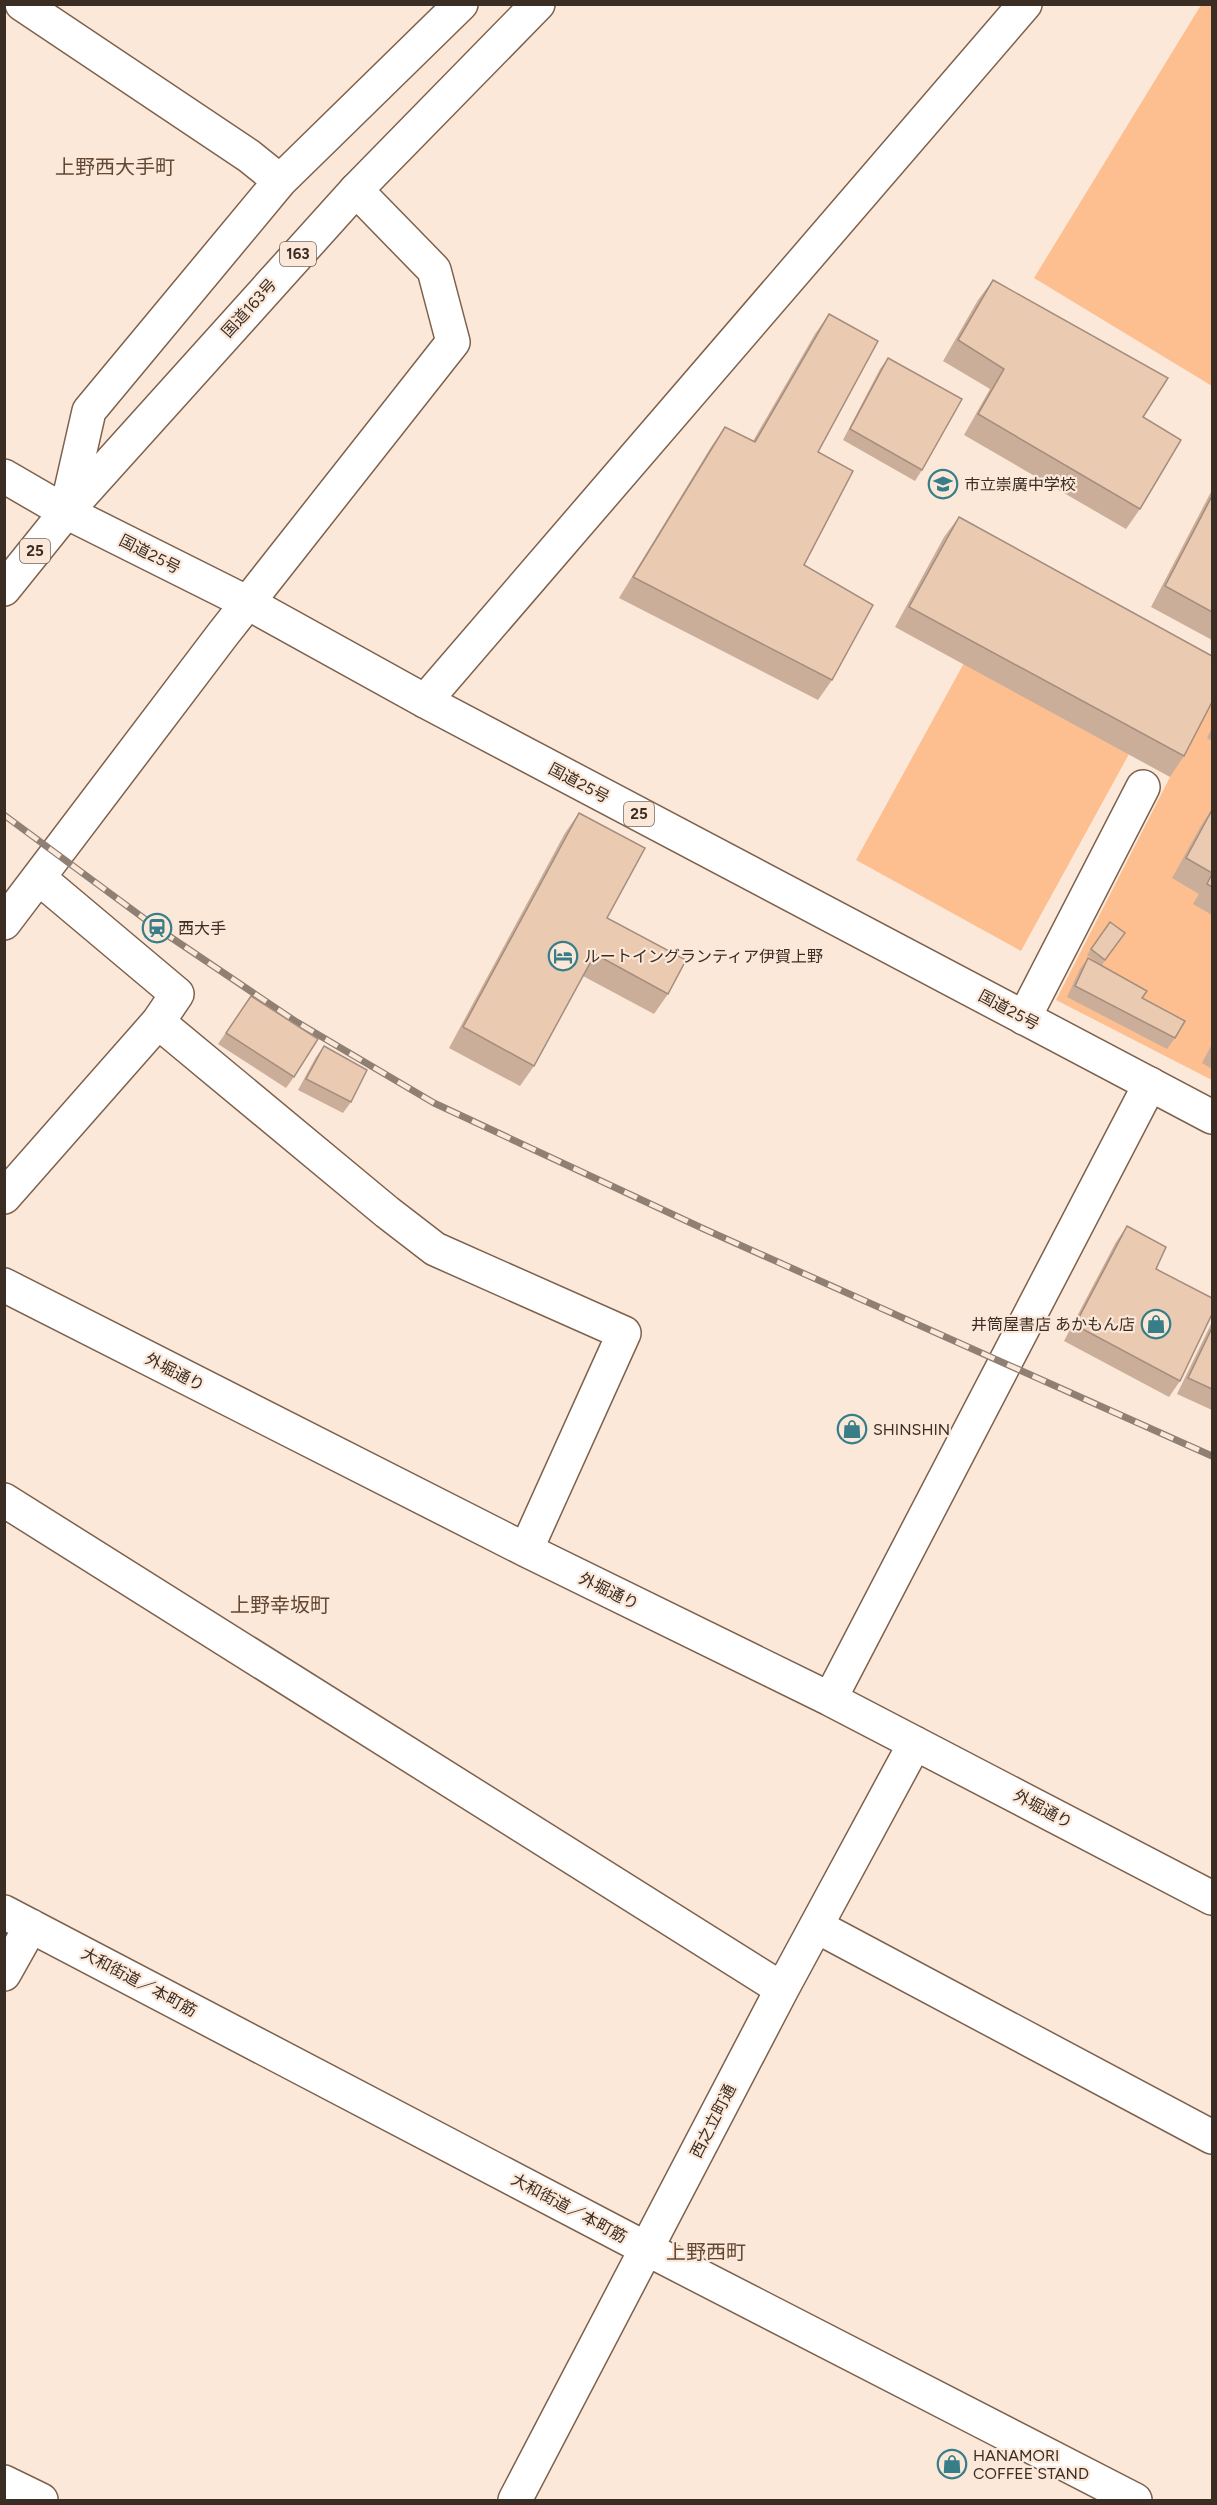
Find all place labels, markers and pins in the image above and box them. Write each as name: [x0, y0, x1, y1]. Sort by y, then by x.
school or university icon: 市立崇廣中学校: [927, 468, 959, 500]
place label: 市立崇廣中学校: [964, 475, 1076, 494]
station icon: 西大手: [141, 912, 173, 944]
place label: 西大手: [178, 919, 226, 938]
hotel icon: ルートイングランティア伊賀上野: [547, 940, 579, 972]
place label: ルートイングランティア伊賀上野: [584, 947, 823, 966]
shop icon: 井筒屋書店 あかもん店: [1140, 1308, 1172, 1340]
place label: 井筒屋書店 あかもん店: [971, 1315, 1135, 1334]
shop icon: SHINSHIN: [836, 1413, 868, 1445]
place label: SHINSHIN: [873, 1420, 950, 1439]
place label: HANAMORI COFFEE STAND: [973, 2446, 1089, 2483]
shop icon: HANAMORI COFFEE STAND: [936, 2448, 968, 2480]

